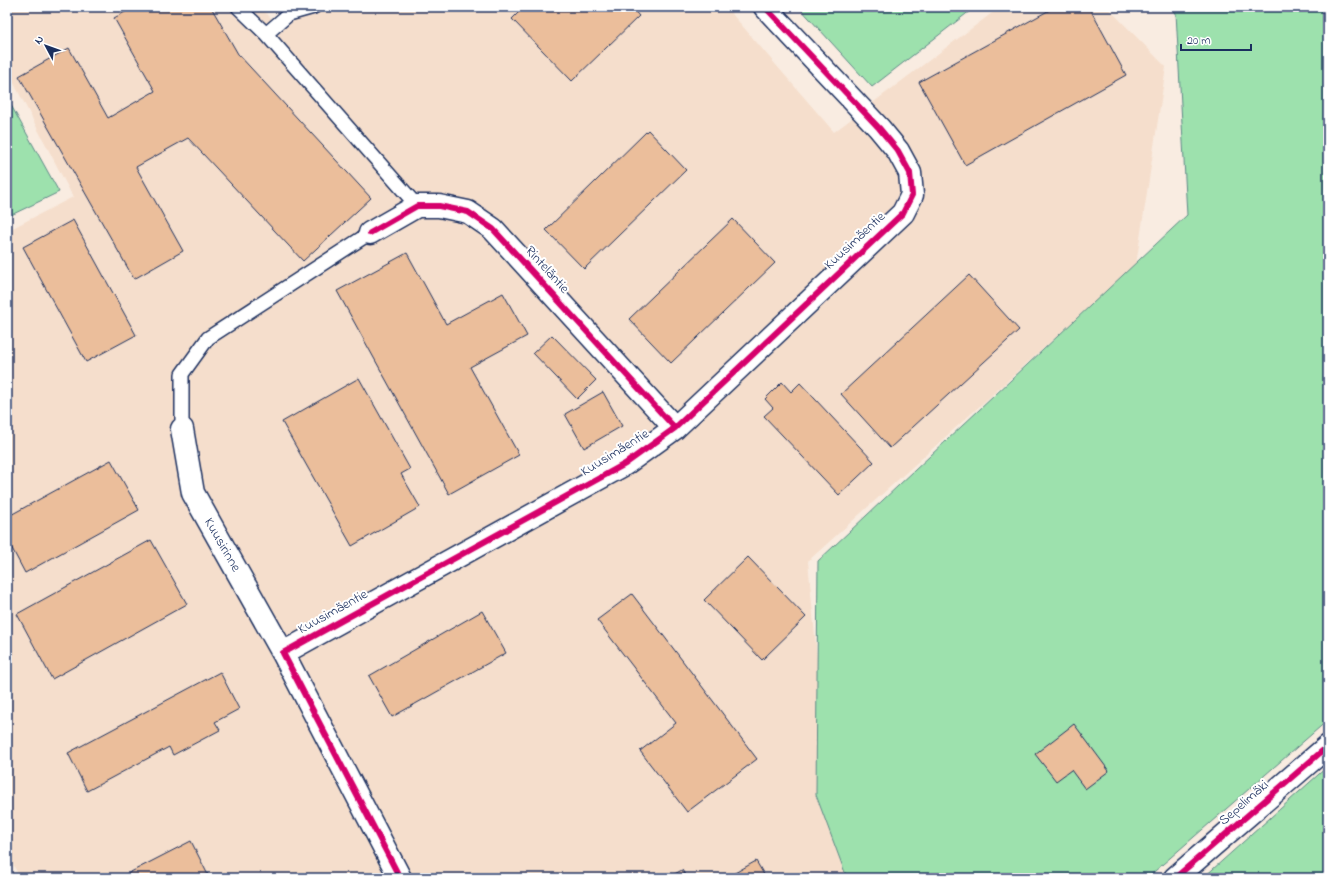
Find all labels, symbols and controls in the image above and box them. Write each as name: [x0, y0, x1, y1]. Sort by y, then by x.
north arrow: [26, 26, 66, 66]
scale bar: [1181, 26, 1251, 52]
text: N: [31, 32, 48, 48]
text: 20 m: [1187, 32, 1210, 50]
street label: Kuusimäentie: [820, 207, 891, 275]
street label: Rinteläntie: [520, 241, 575, 299]
street label: Kuusimäentie: [577, 423, 654, 482]
street label: Kuusirinne: [198, 514, 246, 577]
street label: Kuusimäentie: [294, 584, 372, 640]
street label: Sepelimäki: [1214, 775, 1274, 831]

